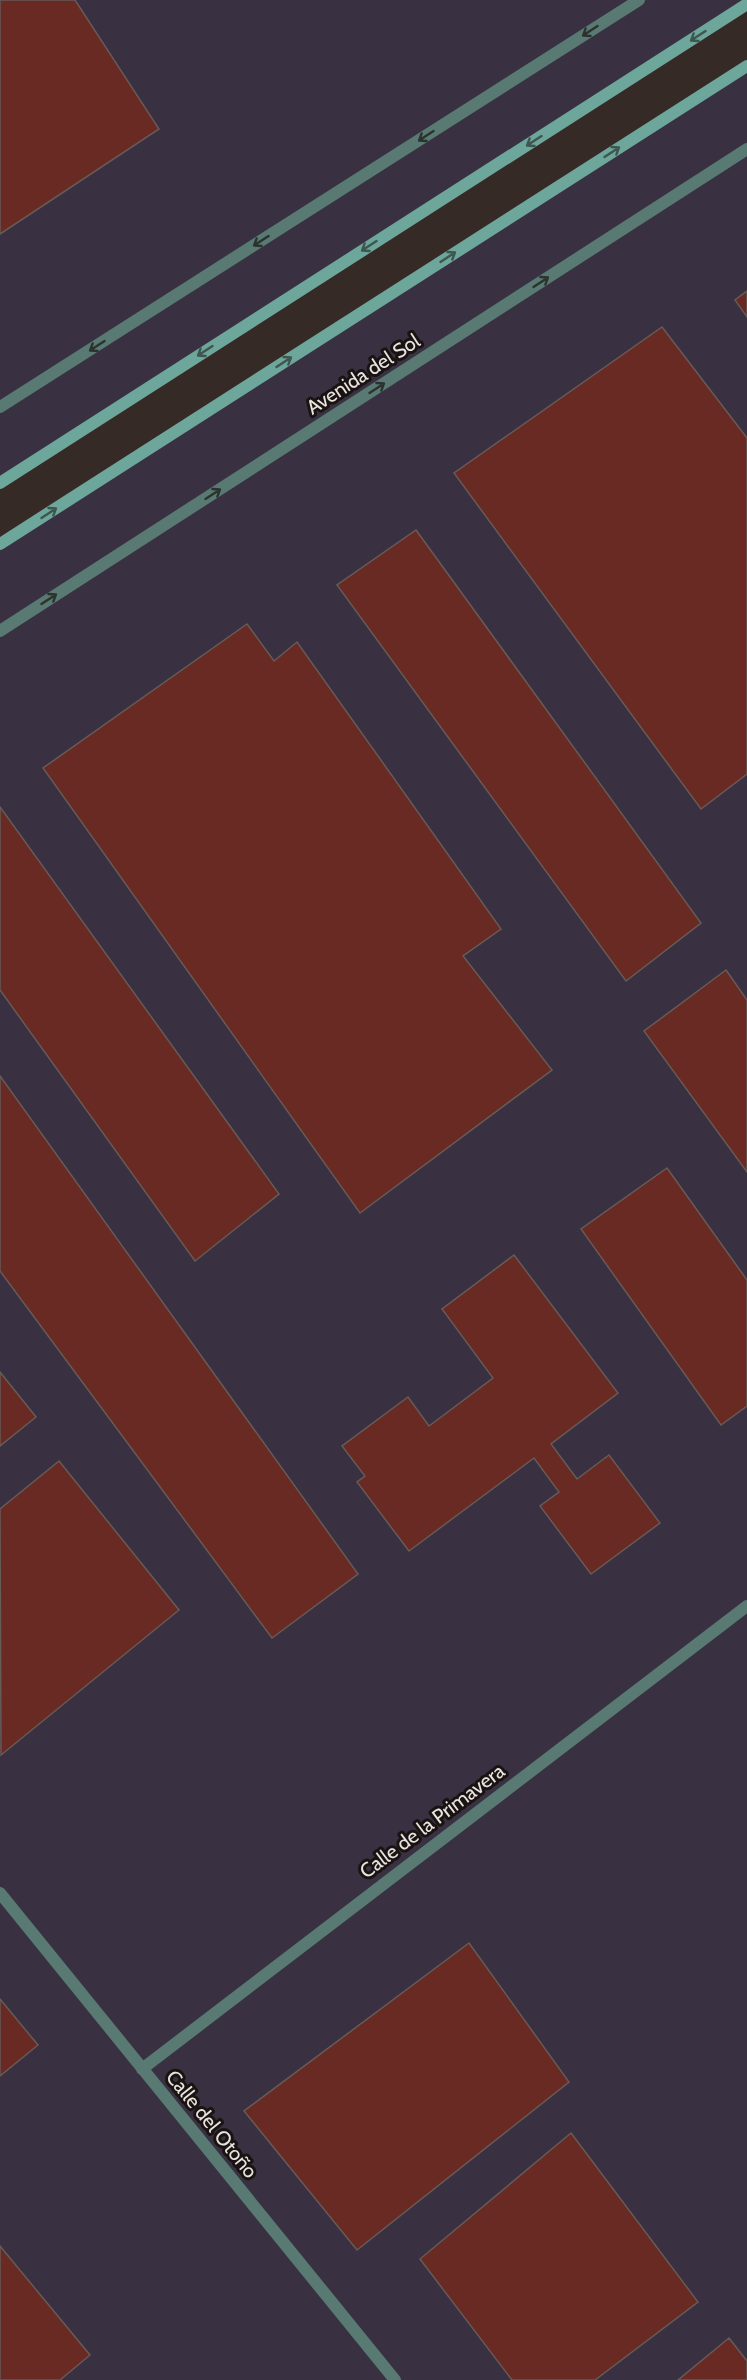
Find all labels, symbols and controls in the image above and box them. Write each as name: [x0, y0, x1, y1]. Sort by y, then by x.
one-way arrow: [582, 26, 599, 38]
one-way arrow: [690, 30, 707, 42]
one-way arrow: [417, 130, 434, 143]
one-way arrow: [525, 135, 542, 148]
one-way arrow: [604, 146, 620, 158]
one-way arrow: [253, 235, 270, 247]
one-way arrow: [361, 241, 378, 253]
one-way arrow: [439, 251, 456, 263]
one-way arrow: [532, 276, 549, 289]
street label: Avenida del Sol: [302, 328, 424, 419]
one-way arrow: [88, 339, 105, 352]
one-way arrow: [197, 346, 214, 358]
one-way arrow: [275, 356, 292, 368]
one-way arrow: [368, 382, 385, 394]
one-way arrow: [204, 487, 221, 499]
one-way arrow: [40, 507, 57, 519]
one-way arrow: [40, 593, 57, 605]
street label: Calle de la Primavera: [355, 1759, 509, 1883]
street label: Calle del Otoño: [161, 2065, 263, 2183]

